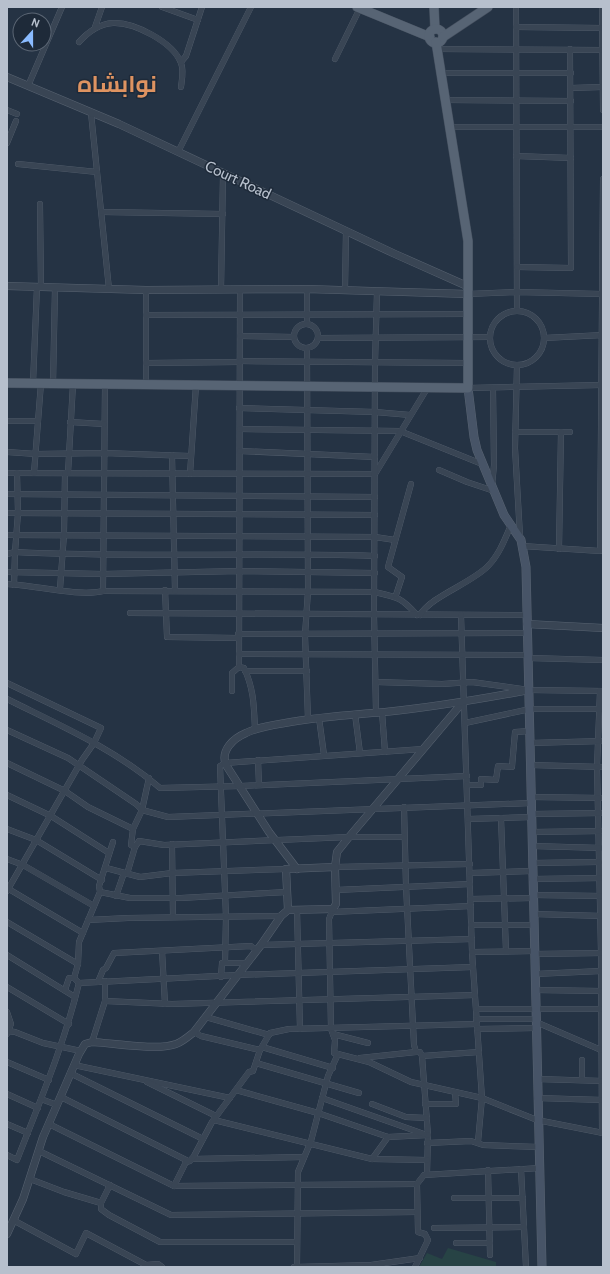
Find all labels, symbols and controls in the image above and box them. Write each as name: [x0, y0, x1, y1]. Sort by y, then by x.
north arrow: [12, 12, 52, 52]
text: N: [29, 15, 42, 31]
district label: نوابشاہ: [77, 70, 157, 98]
street label: Court Road: [202, 157, 274, 203]

